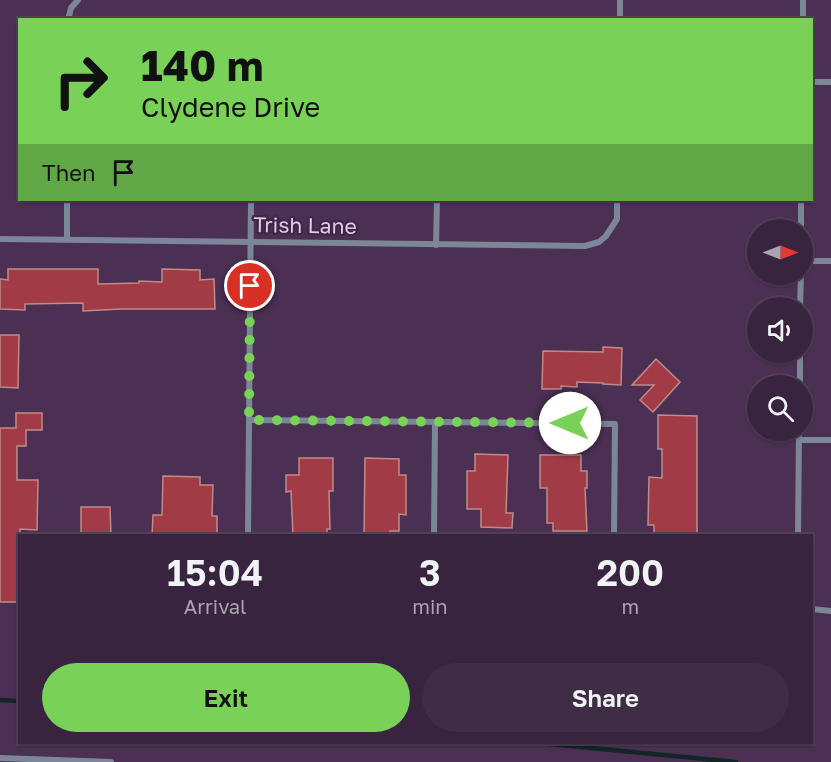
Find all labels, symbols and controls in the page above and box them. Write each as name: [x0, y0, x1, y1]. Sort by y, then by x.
text: 140 m: [141, 40, 263, 90]
icon: right: [42, 42, 120, 120]
text: Clydene Drive: [141, 91, 320, 123]
icon: arrive: [107, 156, 140, 189]
text: Then: [42, 159, 95, 186]
street label: Trish Lane: [253, 211, 357, 239]
north arrow: [747, 219, 813, 285]
map controls: [747, 219, 813, 441]
pin: [224, 260, 275, 311]
icon: arrive: [233, 269, 266, 302]
button: sound: [747, 297, 813, 363]
button: search: [747, 375, 813, 441]
position arrow: [538, 391, 602, 455]
text: 15:04: [167, 551, 263, 594]
text: 3: [419, 551, 441, 594]
text: 200: [597, 551, 664, 594]
text: Arrival: [184, 594, 246, 618]
text: min: [412, 594, 448, 618]
text: m: [621, 594, 639, 618]
button: Exit: [42, 663, 410, 732]
button: Share: [422, 663, 789, 732]

